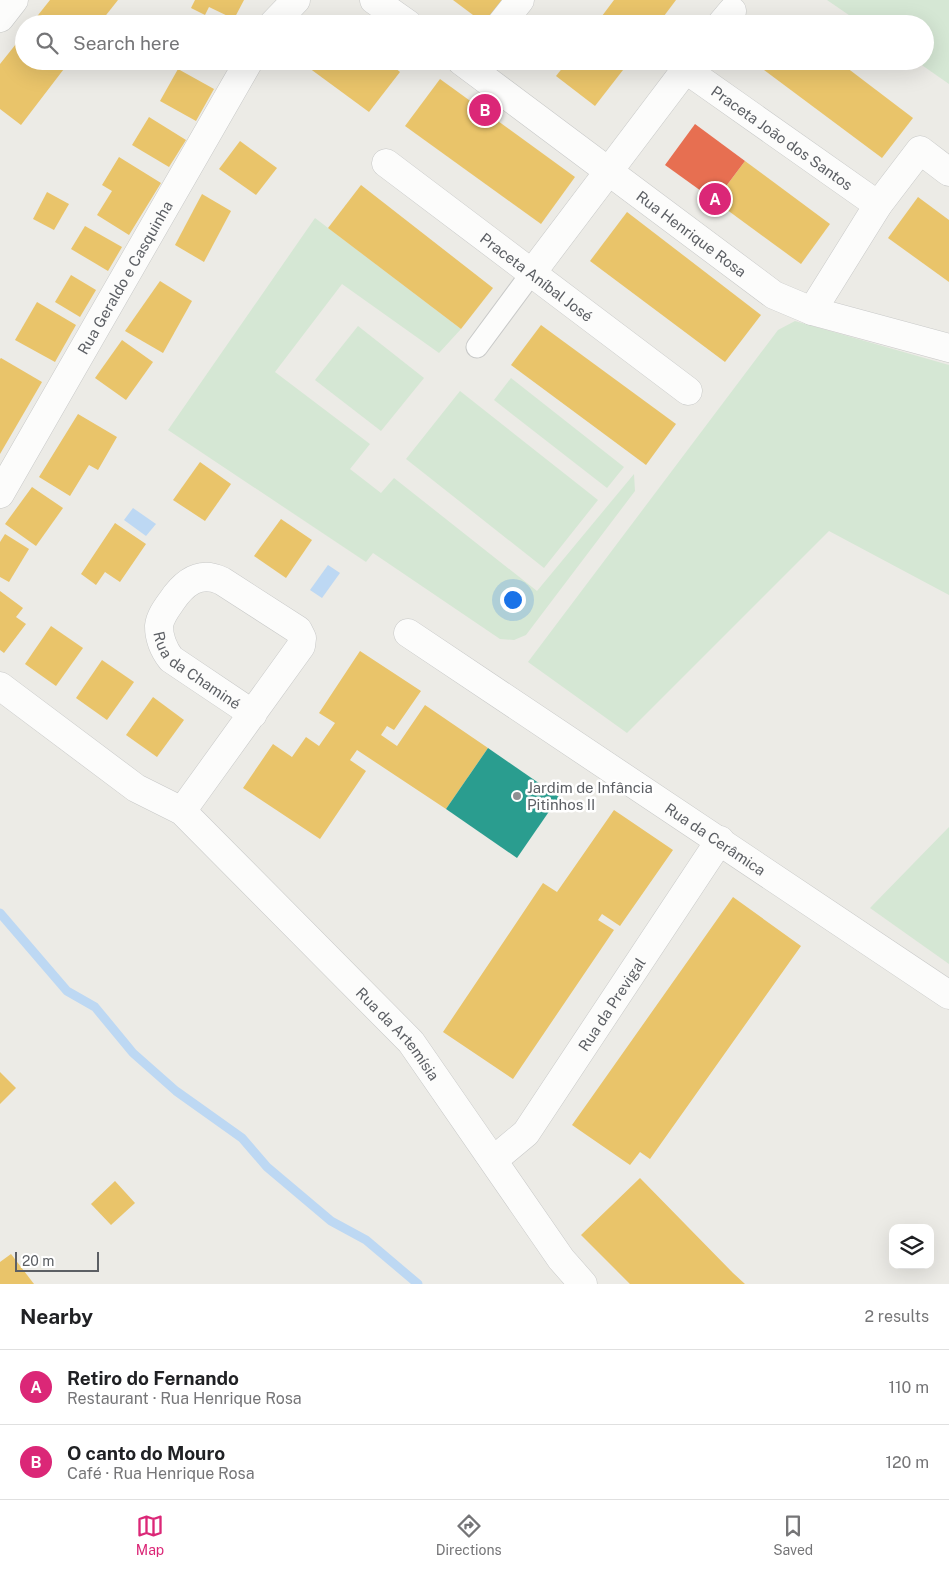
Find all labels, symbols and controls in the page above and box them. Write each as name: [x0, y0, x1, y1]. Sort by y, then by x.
search box: [15, 15, 934, 70]
icon: search: [33, 29, 61, 57]
text: Search here: [73, 32, 180, 54]
street label: Praceta João dos Santos: [708, 82, 856, 193]
pin: B: [469, 91, 501, 129]
pin: A: [699, 180, 731, 218]
street label: Rua Henrique Rosa: [633, 187, 750, 280]
street label: Rua Geraldo e Casquinha: [74, 197, 175, 357]
street label: Praceta Aníbal José: [477, 229, 596, 325]
your location: [500, 587, 526, 613]
street label: Rua da Chaminé: [151, 630, 244, 712]
place label: Jardim de Infância Pitinhos II: [527, 779, 653, 813]
marker: Jardim de Infância Pitinhos II: [511, 790, 523, 802]
street label: Rua da Cerâmica: [662, 799, 769, 878]
street label: Rua da Previgal: [574, 954, 648, 1054]
street label: Rua da Artemísia: [353, 984, 443, 1083]
map controls: [889, 1224, 934, 1269]
button: layers: [889, 1224, 934, 1269]
scale bar: [15, 1249, 99, 1272]
text: 20 m: [22, 1253, 54, 1269]
text: Nearby: [20, 1304, 93, 1329]
text: 2 results: [864, 1307, 929, 1326]
text: Retiro do Fernando: [67, 1367, 239, 1389]
text: A: [30, 1378, 42, 1397]
text: 110 m: [888, 1378, 929, 1397]
text: Restaurant · Rua Henrique Rosa: [67, 1389, 302, 1408]
text: O canto do Mouro: [67, 1442, 225, 1464]
text: B: [31, 1453, 41, 1472]
text: 120 m: [885, 1453, 929, 1472]
text: Café · Rua Henrique Rosa: [67, 1464, 255, 1483]
tab: Map: [136, 1512, 164, 1558]
tab: Directions: [436, 1512, 502, 1558]
tab: Saved: [773, 1512, 813, 1558]

